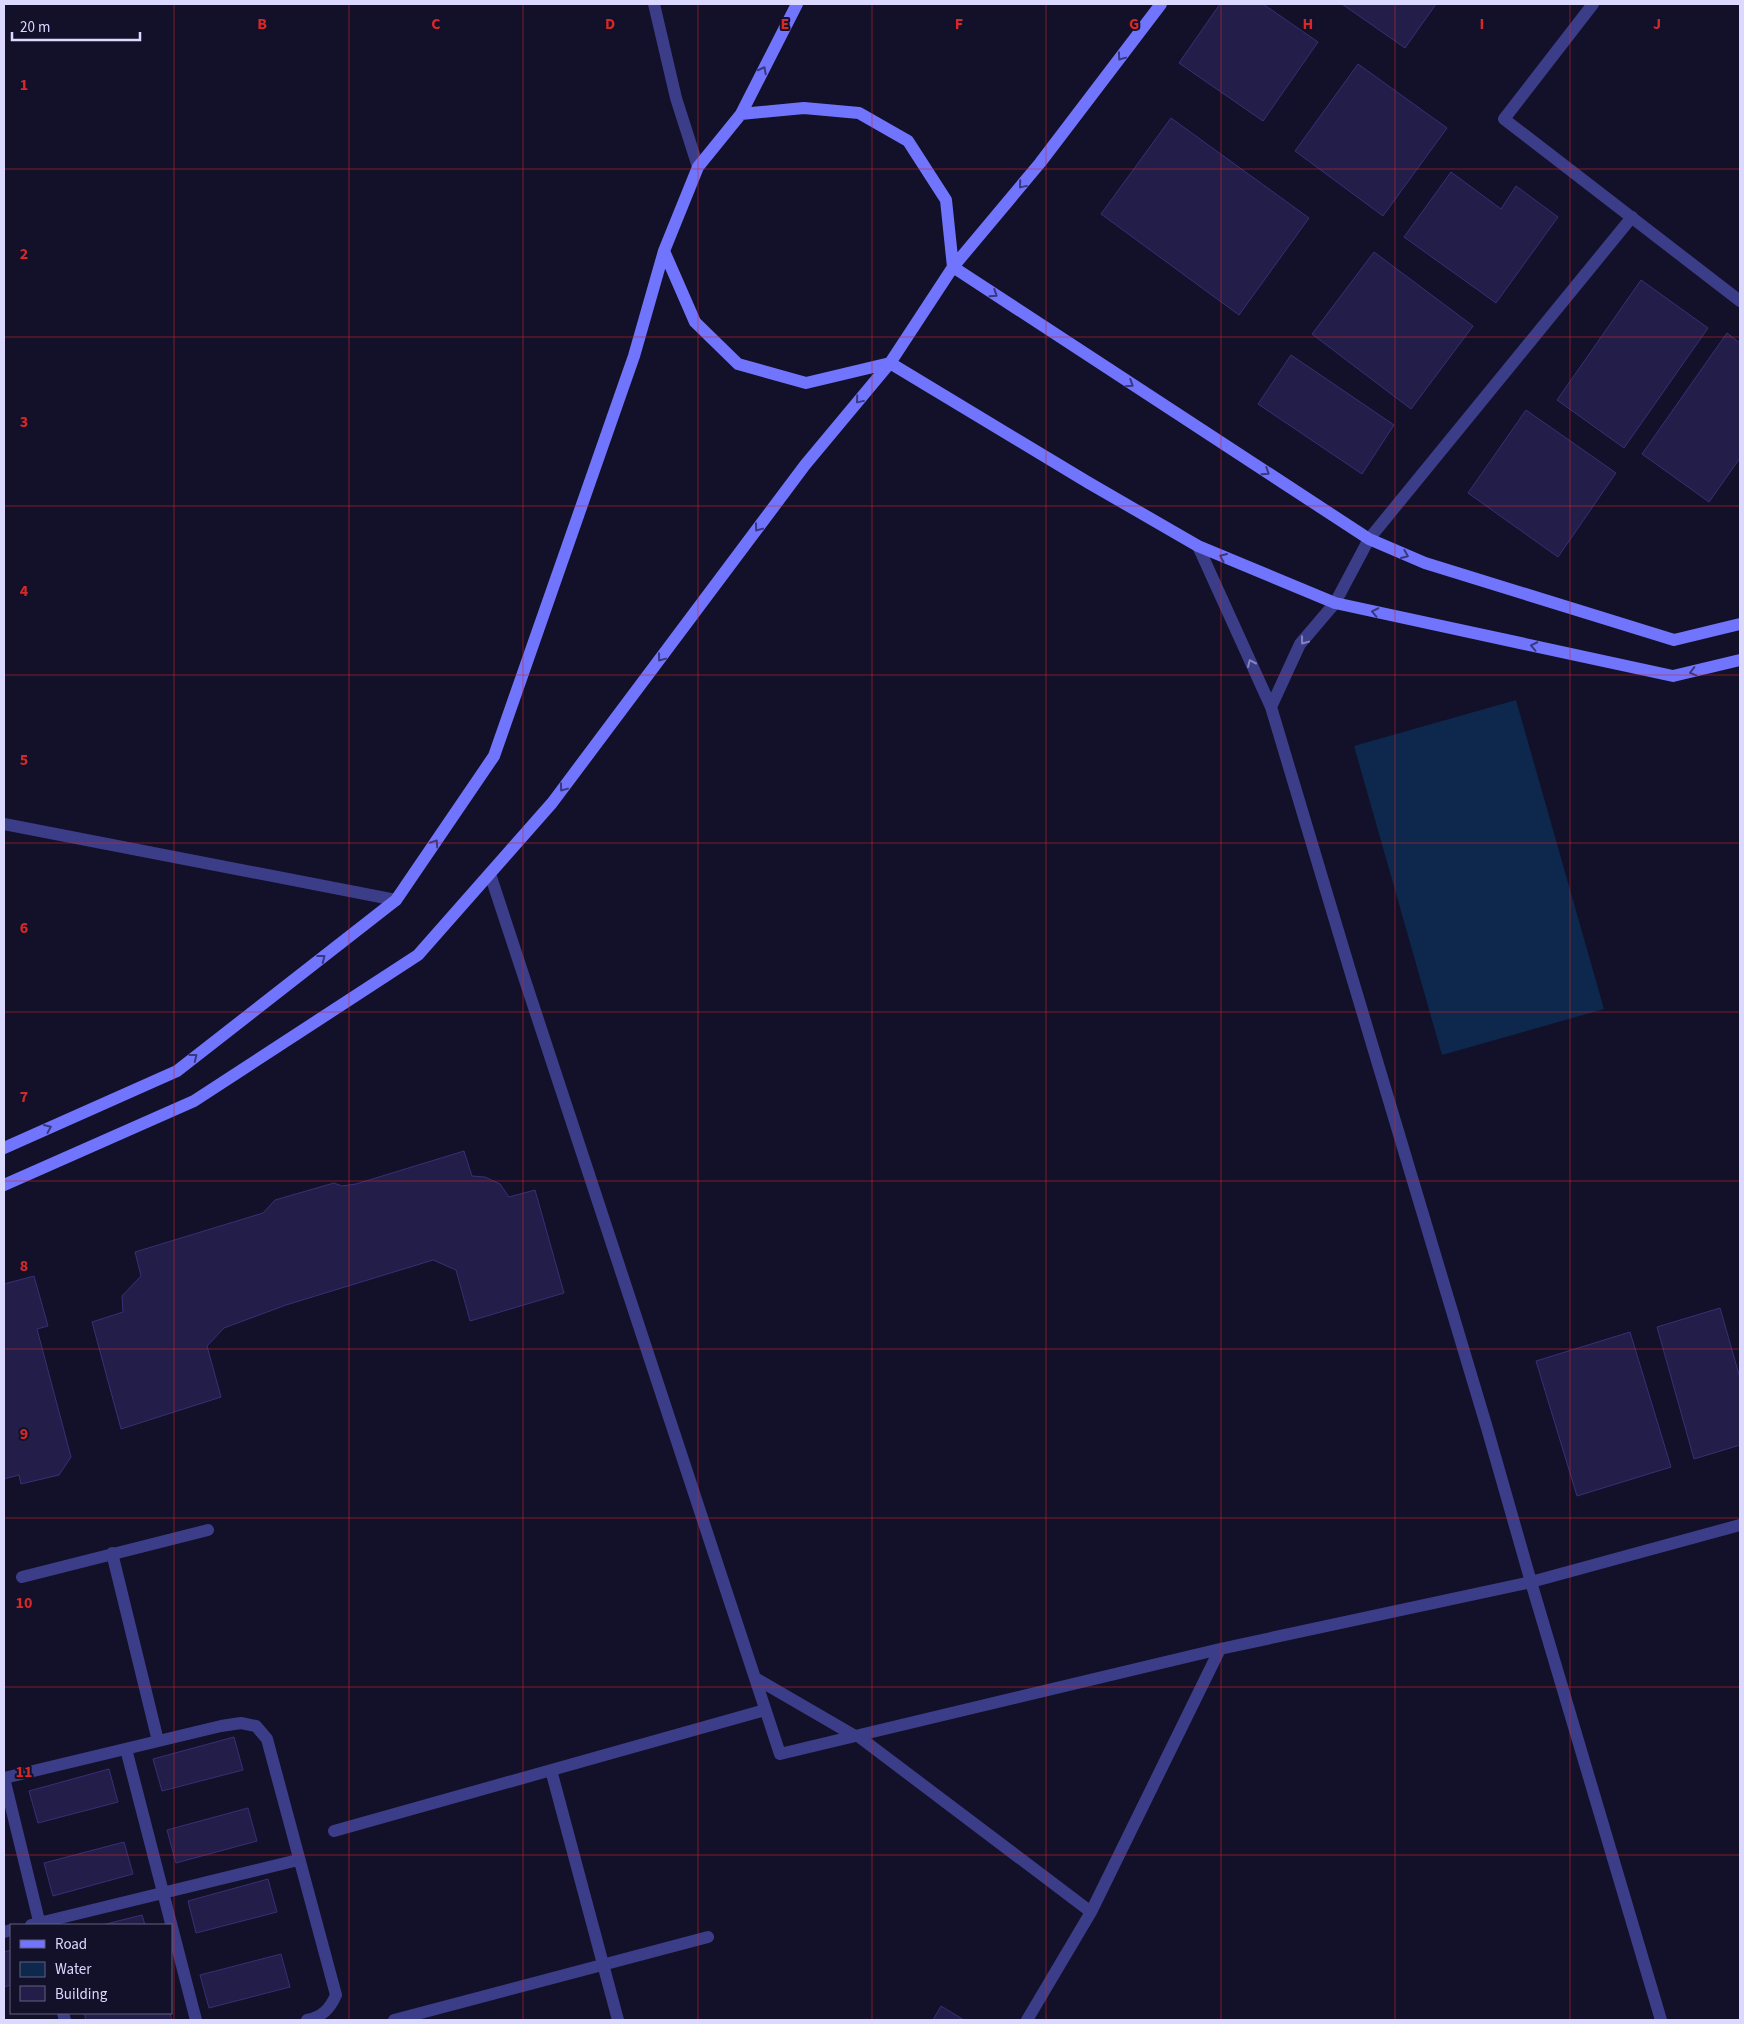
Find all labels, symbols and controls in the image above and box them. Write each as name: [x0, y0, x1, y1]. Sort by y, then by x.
scale bar: [12, 10, 140, 42]
text: B: [257, 13, 267, 35]
text: C: [431, 13, 441, 35]
text: D: [605, 13, 615, 35]
text: E: [781, 13, 789, 35]
text: F: [955, 13, 963, 35]
text: G: [1129, 13, 1139, 35]
text: H: [1303, 13, 1313, 35]
text: I: [1480, 13, 1484, 35]
text: J: [1653, 13, 1661, 35]
text: 20 m: [20, 17, 50, 38]
one-way arrow: [1118, 51, 1127, 60]
one-way arrow: [757, 67, 767, 76]
text: 1: [20, 74, 28, 96]
one-way arrow: [1019, 179, 1027, 188]
text: 2: [20, 243, 28, 265]
one-way arrow: [988, 288, 998, 297]
one-way arrow: [1124, 377, 1133, 387]
one-way arrow: [855, 395, 864, 404]
text: 3: [20, 411, 28, 433]
one-way arrow: [1260, 466, 1270, 475]
one-way arrow: [755, 522, 764, 532]
one-way arrow: [1400, 548, 1409, 559]
one-way arrow: [1219, 552, 1228, 563]
text: 4: [20, 580, 29, 602]
one-way arrow: [1371, 607, 1380, 618]
one-way arrow: [1301, 635, 1310, 645]
one-way arrow: [1530, 642, 1539, 652]
one-way arrow: [658, 652, 666, 661]
one-way arrow: [1247, 659, 1258, 668]
one-way arrow: [1688, 666, 1697, 677]
text: 5: [20, 749, 28, 771]
one-way arrow: [560, 782, 569, 792]
one-way arrow: [429, 839, 438, 849]
text: 6: [20, 917, 28, 939]
one-way arrow: [317, 954, 326, 963]
one-way arrow: [188, 1055, 197, 1063]
text: 7: [20, 1086, 28, 1108]
one-way arrow: [43, 1123, 52, 1134]
text: 8: [20, 1255, 28, 1277]
text: 9: [20, 1423, 28, 1445]
text: 10: [16, 1592, 32, 1614]
text: 11: [16, 1761, 32, 1783]
legend: [10, 1924, 172, 2014]
text: Road: [55, 1934, 87, 1955]
text: Water: [55, 1959, 92, 1980]
text: Building: [55, 1984, 108, 2005]

